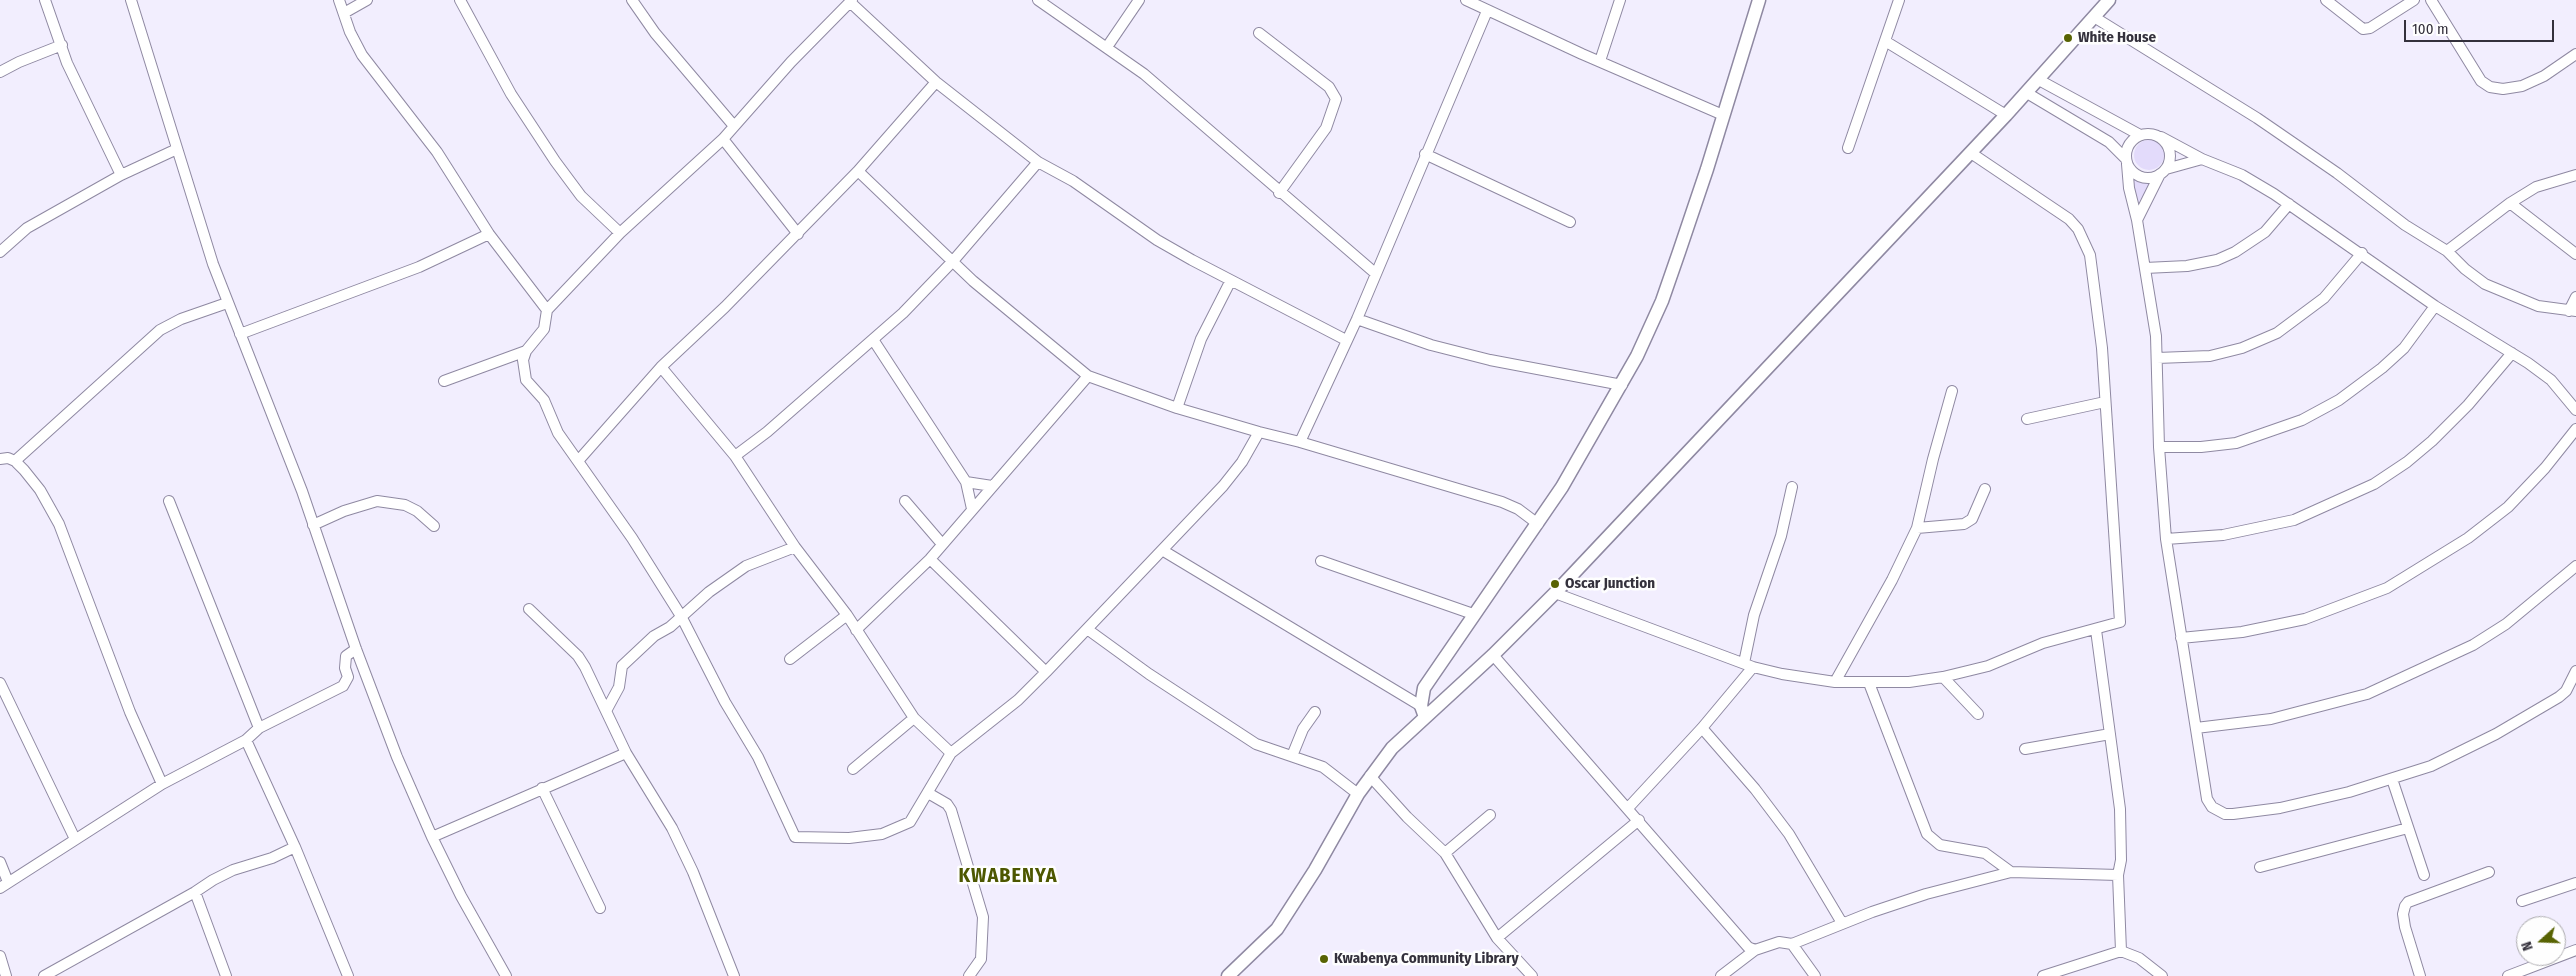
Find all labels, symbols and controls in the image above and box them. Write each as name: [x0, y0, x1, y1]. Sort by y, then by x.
scale bar: [2406, 10, 2556, 42]
text: 100 m: [2412, 20, 2449, 38]
place label: White House: [2078, 29, 2156, 47]
marker: White House: [2062, 32, 2074, 44]
place label: Oscar Junction: [1565, 575, 1655, 593]
marker: Oscar Junction: [1549, 578, 1561, 590]
district label: KWABENYA: [957, 864, 1059, 888]
north arrow: [2516, 916, 2566, 966]
text: N: [2518, 939, 2537, 953]
place label: Kwabenya Community Library: [1334, 950, 1519, 968]
marker: Kwabenya Community Library: [1318, 953, 1330, 965]

